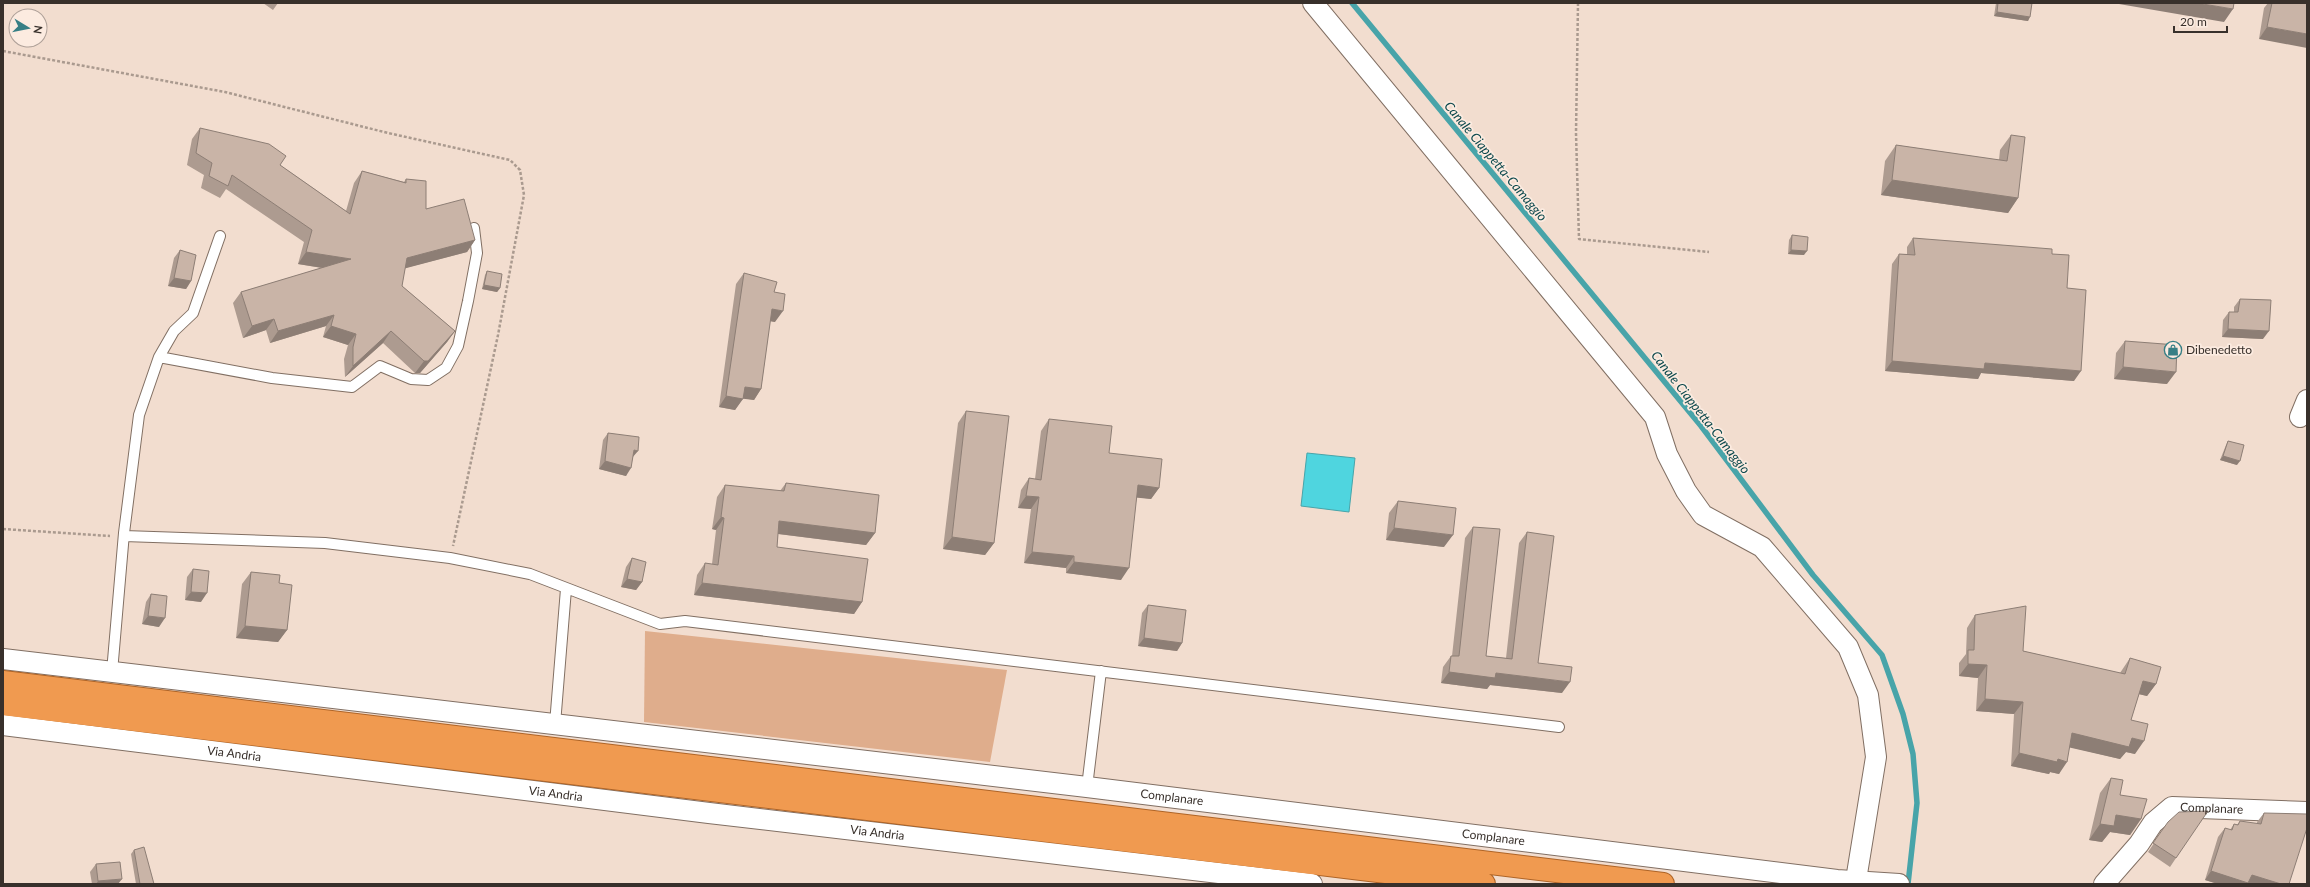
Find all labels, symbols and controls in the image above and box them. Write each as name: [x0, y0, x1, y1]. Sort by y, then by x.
north arrow: [8, 8, 48, 48]
scale bar: [2174, 8, 2227, 34]
text: 20 m: [2180, 14, 2207, 29]
text: N: [31, 25, 45, 35]
water label: Canale Ciappetta-Camaggio: [1441, 98, 1551, 224]
shop icon: Dibenedetto: [2163, 340, 2183, 360]
place label: Dibenedetto: [2186, 342, 2252, 357]
water label: Canale Ciappetta-Camaggio: [1648, 347, 1754, 477]
street label: Via Andria: [206, 743, 262, 764]
street label: Via Andria: [528, 783, 584, 804]
street label: Complanare: [1140, 786, 1204, 808]
street label: Complanare: [2180, 799, 2244, 817]
street label: Via Andria: [850, 822, 905, 843]
street label: Complanare: [1461, 826, 1526, 848]

